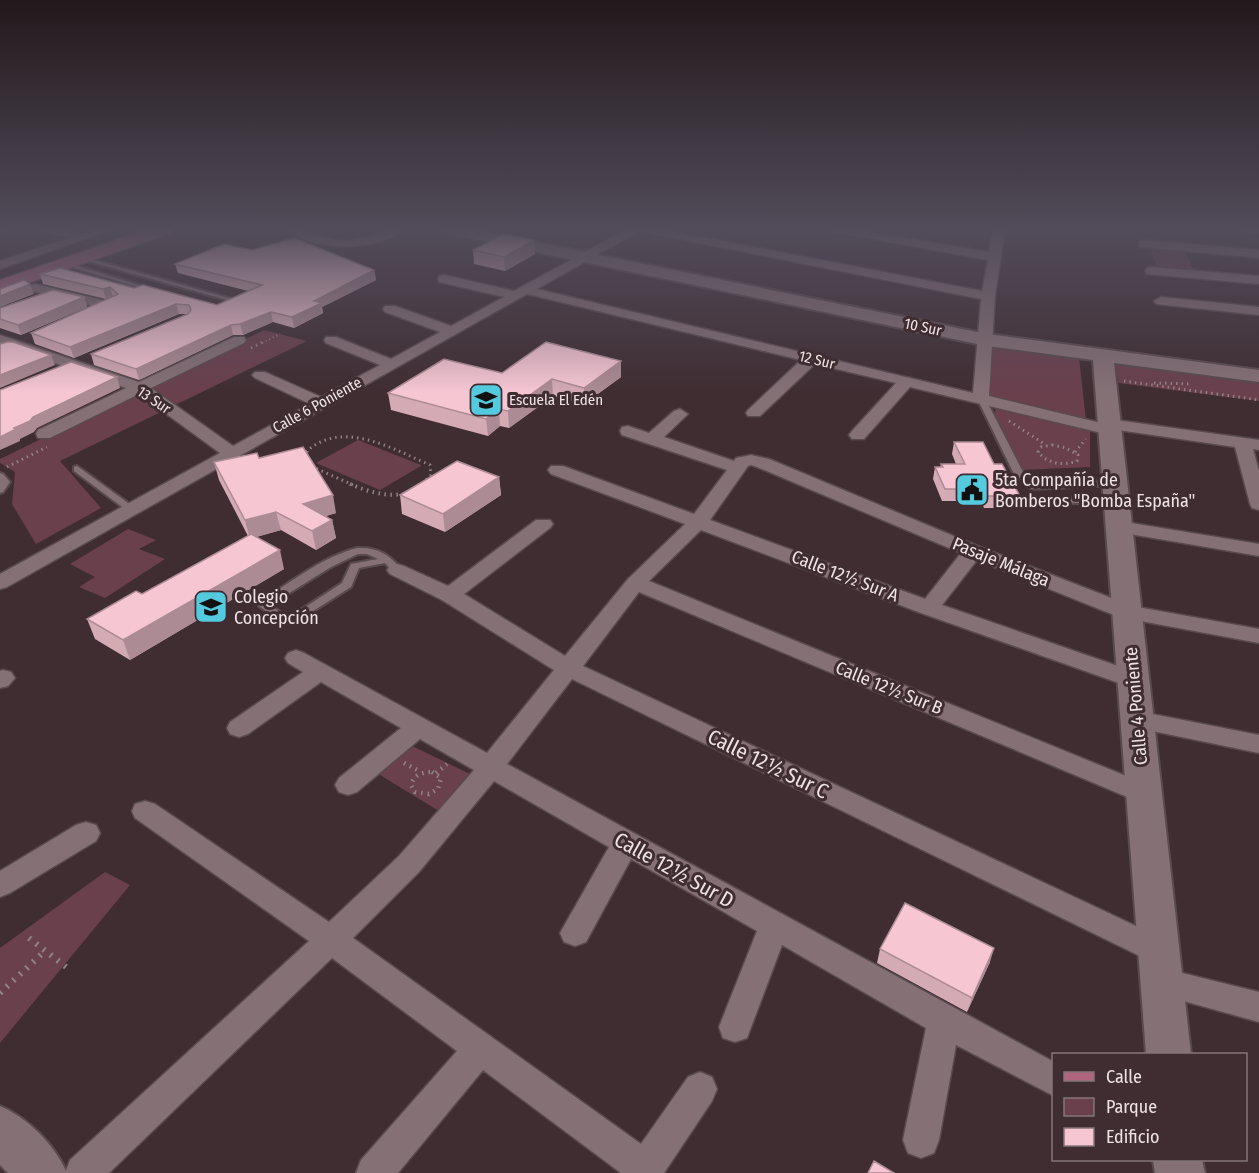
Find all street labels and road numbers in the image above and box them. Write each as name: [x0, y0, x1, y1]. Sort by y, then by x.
street label: 10 Sur: [903, 314, 944, 340]
street label: 12 Sur: [797, 347, 838, 373]
street label: Calle 6 Poniente: [269, 373, 365, 437]
street label: 13 Sur: [134, 382, 175, 418]
street label: Pasaje Málaga: [949, 533, 1053, 592]
street label: Calle 12½ Sur A: [788, 545, 902, 607]
street label: Calle 4 Poniente: [1120, 646, 1152, 766]
street label: Calle 12½ Sur B: [832, 657, 946, 719]
street label: Calle 12½ Sur C: [703, 724, 833, 805]
street label: Calle 12½ Sur D: [610, 826, 738, 914]

